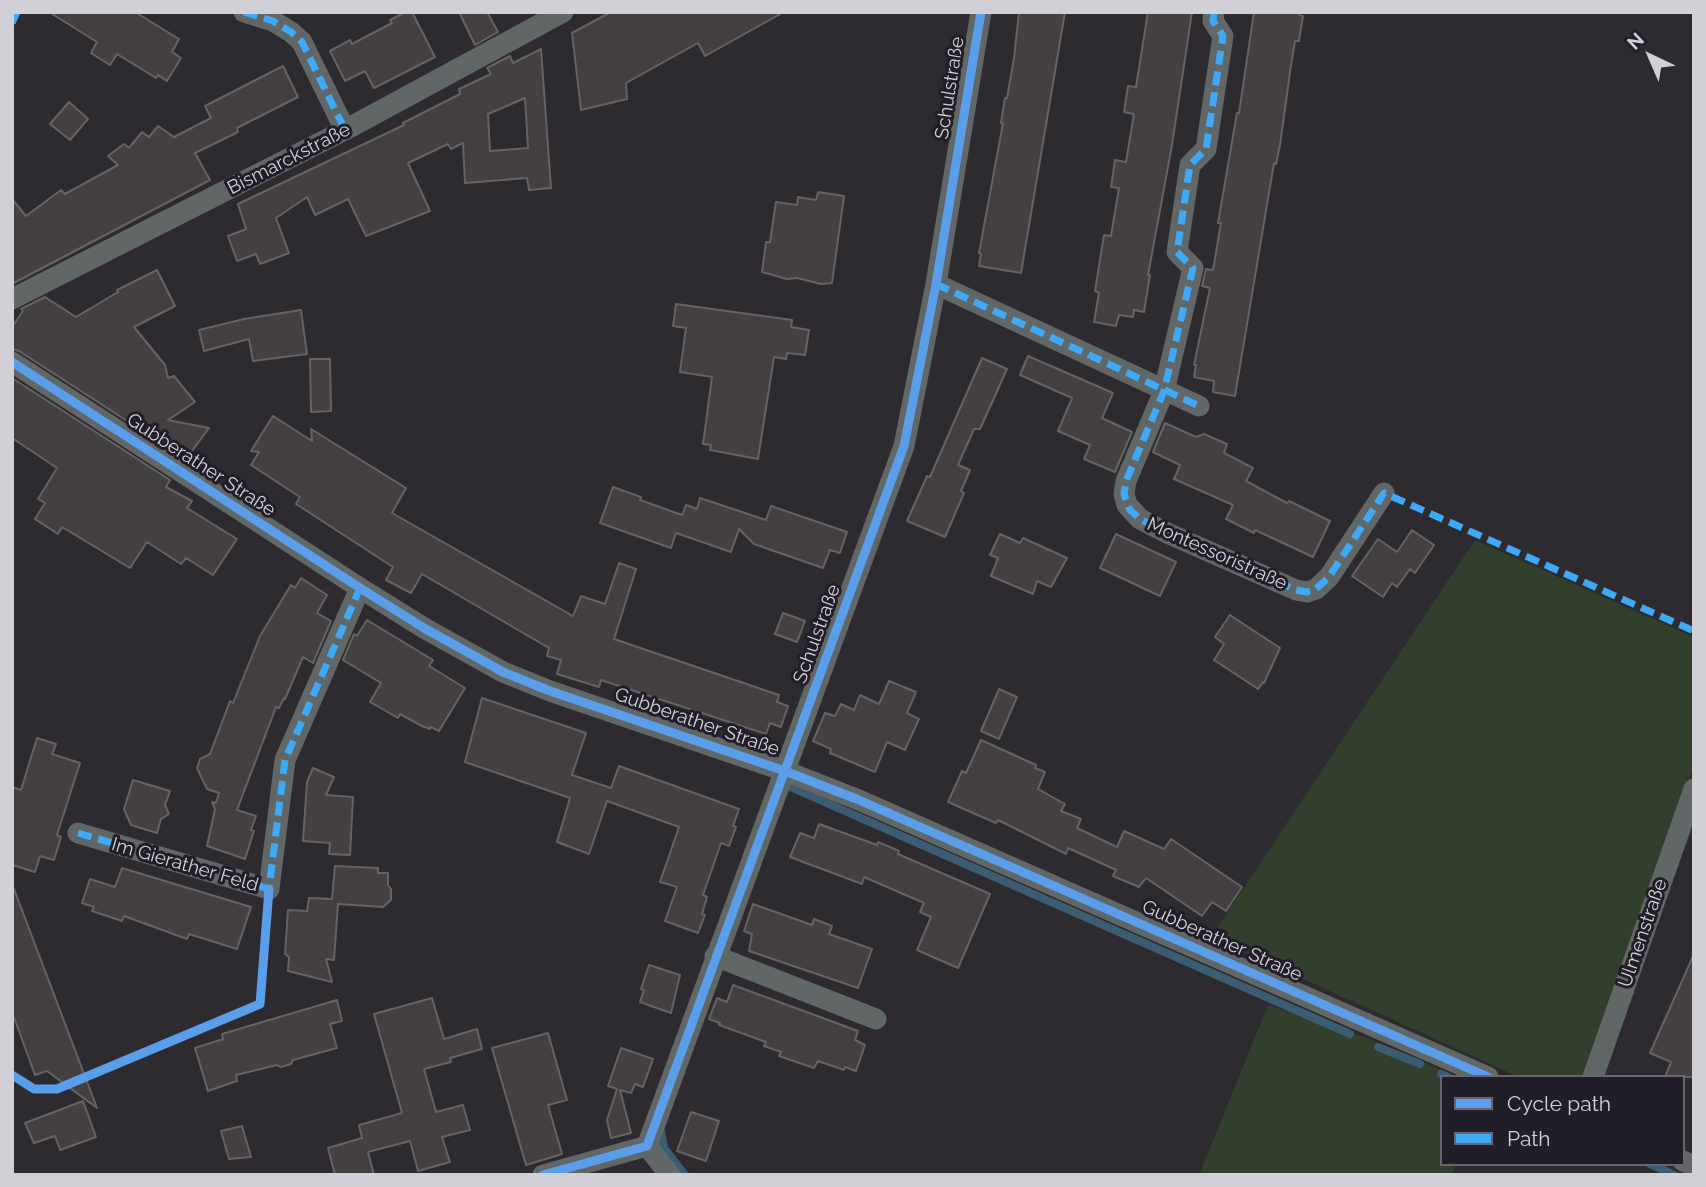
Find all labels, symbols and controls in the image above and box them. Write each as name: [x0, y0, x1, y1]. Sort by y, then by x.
north arrow: [1615, 21, 1685, 91]
text: N: [1623, 28, 1648, 54]
street label: Schulstraße: [931, 35, 969, 141]
street label: Bismarckstraße: [224, 118, 354, 200]
street label: Gubberather Straße: [122, 408, 280, 522]
street label: Montessoristraße: [1143, 513, 1291, 595]
street label: Schulstraße: [789, 581, 845, 687]
street label: Gubberather Straße: [612, 683, 782, 761]
street label: Im Gierather Feld: [109, 833, 261, 897]
street label: Ulmenstraße: [1614, 876, 1672, 990]
street label: Gubberather Straße: [1138, 895, 1306, 987]
legend: [1440, 1075, 1685, 1166]
text: Cycle path: [1507, 1091, 1611, 1116]
text: Path: [1507, 1126, 1551, 1151]

